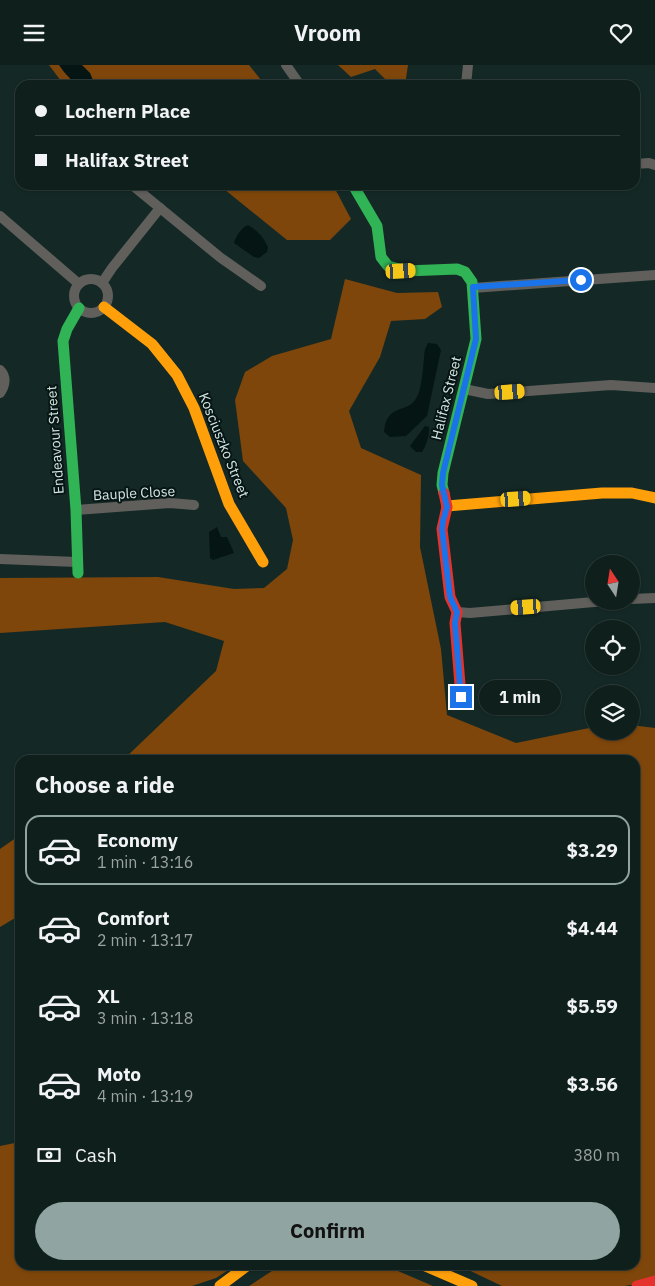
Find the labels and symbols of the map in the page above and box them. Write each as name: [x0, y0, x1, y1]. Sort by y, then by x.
car: [385, 263, 416, 279]
route start: [570, 269, 592, 291]
street label: Halifax Street: [427, 354, 465, 442]
car: [494, 383, 525, 401]
street label: Endeavour Street: [42, 385, 68, 495]
street label: Kosciuszko Street: [195, 390, 253, 500]
street label: Bauple Close: [92, 482, 176, 504]
car: [500, 490, 531, 508]
north arrow: [585, 555, 640, 610]
car: [510, 598, 541, 616]
callout: 1 min: [478, 679, 561, 715]
route end: [450, 686, 472, 708]

